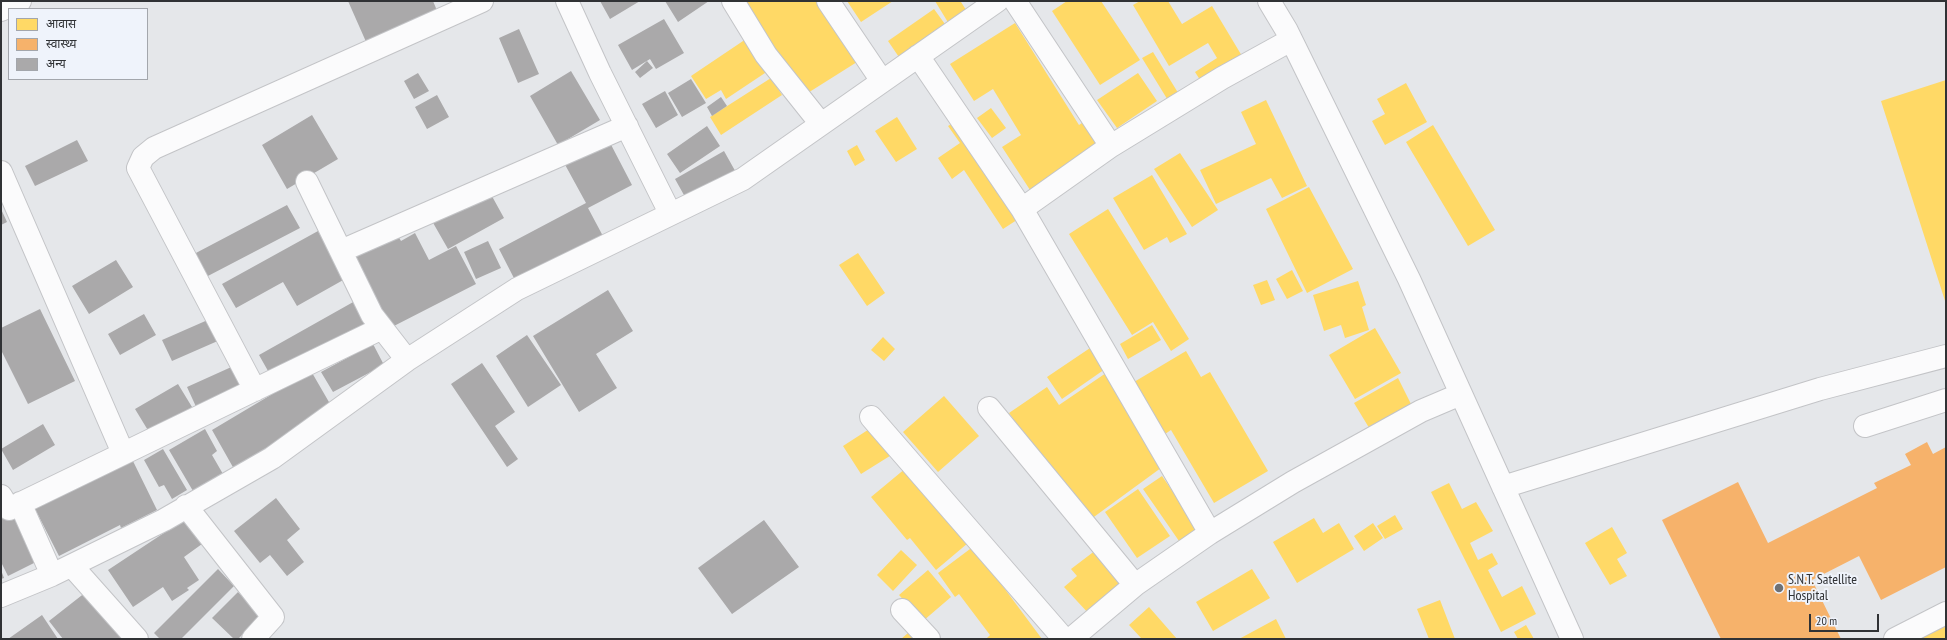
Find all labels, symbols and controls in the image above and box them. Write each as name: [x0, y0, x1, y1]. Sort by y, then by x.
legend: [8, 8, 148, 80]
text: आवास: [46, 16, 76, 31]
text: स्वास्थ्य: [46, 36, 76, 51]
text: अन्य: [46, 56, 66, 71]
place label: S.N.T. Satellite Hospital: [1788, 572, 1857, 604]
marker: S.N.T. Satellite Hospital: [1773, 582, 1785, 594]
scale bar: [1811, 606, 1881, 632]
text: 20 m: [1816, 613, 1837, 628]

